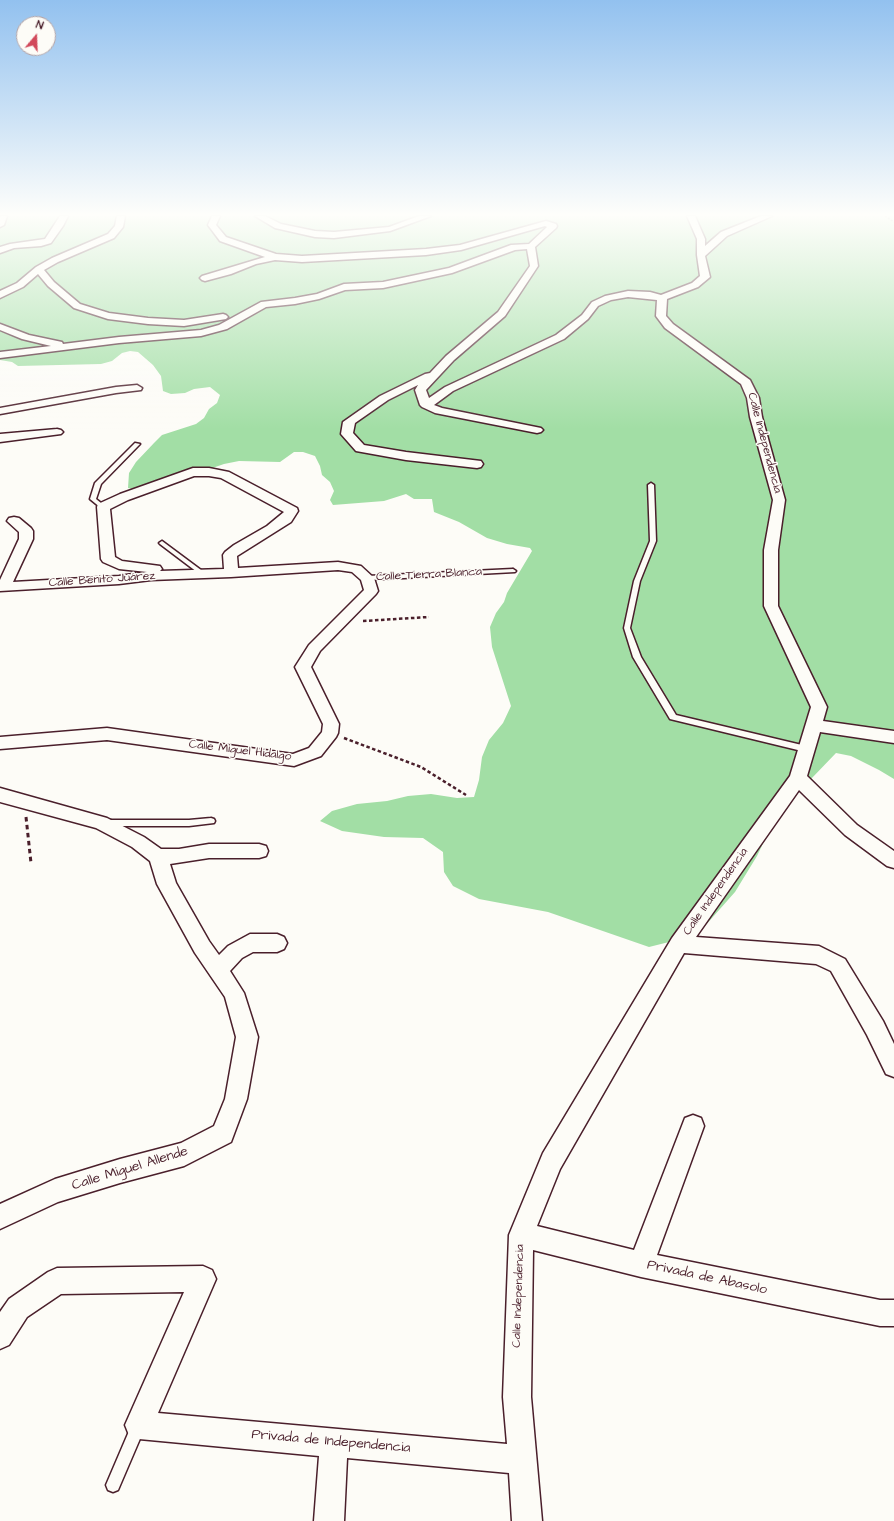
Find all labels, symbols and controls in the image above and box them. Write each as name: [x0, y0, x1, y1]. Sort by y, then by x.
north arrow: [16, 16, 56, 56]
text: N: [34, 17, 45, 33]
street label: Calle Independencia: [744, 391, 784, 495]
street label: Calle Tierra Blanca: [376, 565, 482, 585]
street label: Calle Benito Juárez: [48, 569, 156, 591]
street label: Calle Miguel Hidalgo: [188, 738, 292, 764]
street label: Calle Independencia: [680, 845, 752, 939]
street label: Calle Miguel Allende: [70, 1143, 190, 1195]
street label: Calle Independencia: [510, 1244, 528, 1348]
street label: Privada de Abasolo: [645, 1257, 769, 1299]
street label: Privada de Independencia: [251, 1427, 411, 1457]

